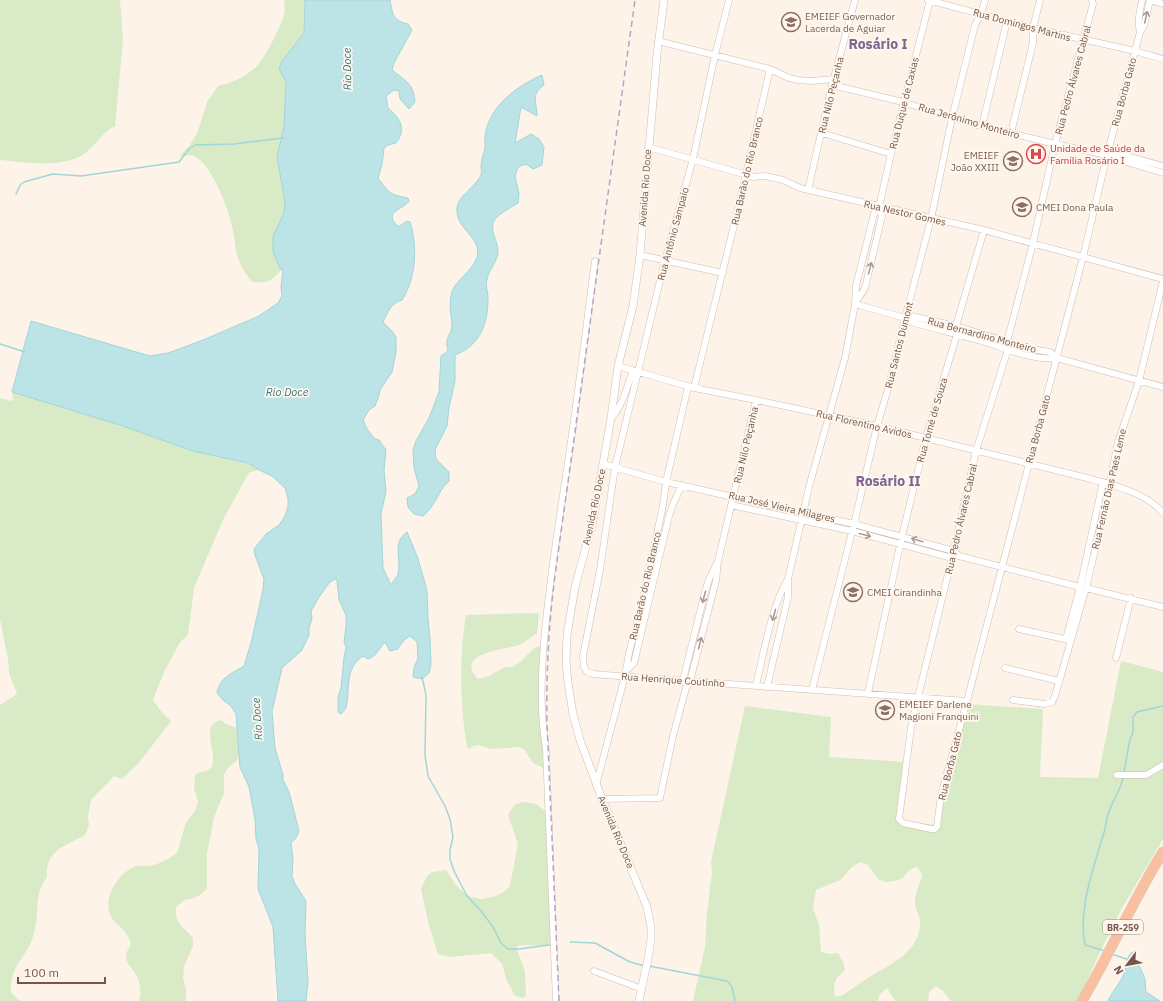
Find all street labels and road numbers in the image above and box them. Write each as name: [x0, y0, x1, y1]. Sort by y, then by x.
street label: Rua Domingos Martins: [972, 6, 1072, 44]
street label: Rua Pedro Álvares Cabral: [1052, 23, 1094, 136]
street label: Rua Nilo Peçanha: [815, 55, 847, 135]
street label: Rua Duque de Caxias: [886, 55, 922, 150]
street label: Rua Borba Gato: [1109, 56, 1139, 128]
street label: Rua Jerônimo Monteiro: [917, 100, 1021, 142]
street label: Rua Barão do Rio Branco: [728, 115, 766, 227]
street label: Avenida Rio Doce: [636, 148, 654, 227]
street label: Rua Antônio Sampaio: [654, 185, 692, 282]
street label: Rua Nestor Gomes: [863, 197, 947, 229]
street label: Rua Santos Dumont: [882, 300, 916, 390]
street label: Rua Bernardino Monteiro: [926, 314, 1038, 356]
street label: Rua Tomé de Souza: [914, 375, 951, 464]
street label: Rua Borba Gato: [1023, 393, 1053, 465]
street label: Rua Nilo Peçanha: [731, 405, 761, 485]
street label: Rua Florentino Avidos: [815, 407, 913, 441]
street label: Rua Fernão Dias Paes Leme: [1089, 427, 1129, 551]
street label: Rua Pedro Álvares Cabral: [942, 462, 980, 576]
street label: Avenida Rio Doce: [580, 467, 609, 546]
street label: Rua José Vieira Milagres: [727, 488, 837, 526]
street label: Rua Barão do Rio Branco: [626, 530, 664, 642]
street label: Rua Henrique Coutinho: [621, 670, 726, 690]
street label: Rua Borba Gato: [935, 730, 965, 802]
street label: Avenida Rio Doce: [595, 794, 637, 871]
road number: BR-259: [1103, 920, 1143, 934]

